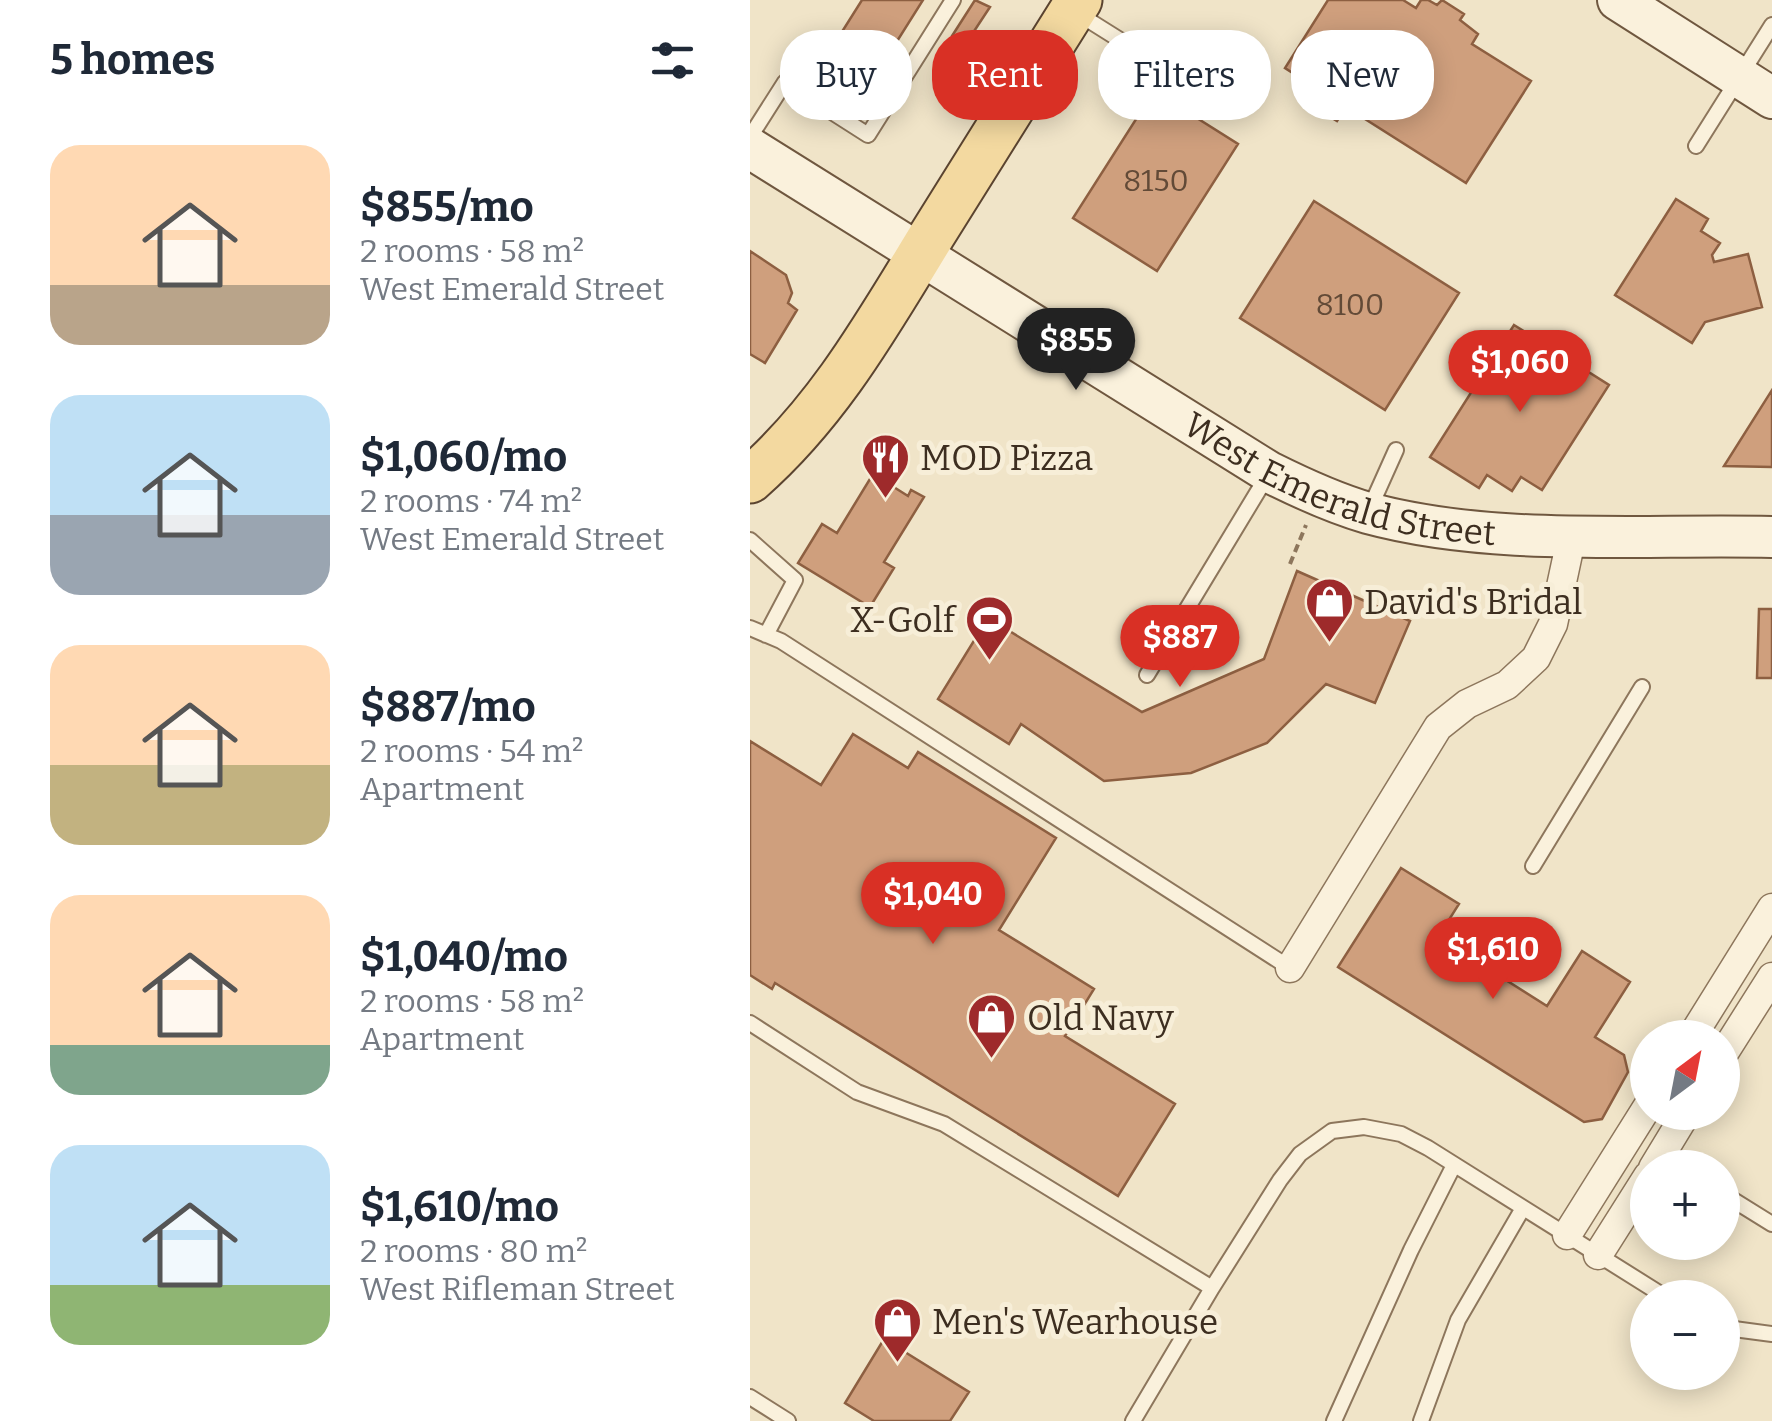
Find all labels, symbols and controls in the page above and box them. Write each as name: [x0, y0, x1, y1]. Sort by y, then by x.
chip: Buy: [780, 30, 912, 120]
chip: Rent: [932, 30, 1078, 120]
chip: Filters: [1098, 30, 1271, 120]
chip: New: [1291, 30, 1434, 120]
icon: filters: [645, 33, 700, 88]
text: 5 homes: [50, 35, 215, 85]
house number: 8150: [1123, 163, 1189, 199]
text: $855/mo: [360, 182, 534, 232]
icon: home: [130, 185, 250, 305]
text: 2 rooms · 58 m²: [360, 232, 584, 270]
text: West Emerald Street: [360, 270, 664, 308]
house number: 8100: [1316, 287, 1384, 323]
pin: $855: [1017, 308, 1135, 393]
text: $855: [1039, 321, 1113, 359]
pin: $1,060: [1439, 330, 1601, 415]
text: $1,060: [1470, 343, 1570, 381]
street label: West Emerald Street: [1176, 403, 1498, 554]
text: $1,060/mo: [360, 432, 567, 482]
restaurant icon: MOD Pizza: [859, 432, 911, 500]
icon: home: [130, 435, 250, 555]
place label: MOD Pizza: [920, 437, 1093, 479]
text: 2 rooms · 74 m²: [360, 482, 582, 520]
text: West Emerald Street: [360, 520, 664, 558]
shop icon: David's Bridal: [1303, 576, 1355, 644]
place label: David's Bridal: [1364, 581, 1582, 623]
sports icon: X-Golf: [964, 594, 1016, 662]
place label: X-Golf: [850, 599, 958, 641]
pin: $887: [1121, 605, 1239, 690]
text: $887: [1142, 618, 1218, 656]
text: $887/mo: [360, 682, 536, 732]
icon: home: [130, 685, 250, 805]
text: 2 rooms · 54 m²: [360, 732, 583, 770]
text: Apartment: [360, 770, 524, 808]
pin: $1,040: [852, 862, 1014, 947]
text: $1,040: [883, 875, 983, 913]
pin: $1,610: [1412, 917, 1574, 1002]
text: $1,610: [1447, 930, 1540, 968]
text: $1,040/mo: [360, 932, 568, 982]
icon: home: [130, 935, 250, 1055]
text: 2 rooms · 58 m²: [360, 982, 584, 1020]
shop icon: Old Navy: [966, 992, 1018, 1060]
place label: Old Navy: [1027, 997, 1174, 1039]
text: Apartment: [360, 1020, 524, 1058]
north arrow: [1630, 1020, 1740, 1130]
map controls: [1630, 1020, 1740, 1390]
button: +: [1630, 1150, 1740, 1260]
text: $1,610/mo: [360, 1182, 559, 1232]
icon: home: [130, 1185, 250, 1305]
text: 2 rooms · 80 m²: [360, 1232, 587, 1270]
text: West Rifleman Street: [360, 1270, 675, 1308]
button: −: [1630, 1280, 1740, 1390]
shop icon: Men's Wearhouse: [871, 1296, 923, 1364]
place label: Men's Wearhouse: [932, 1301, 1218, 1343]

